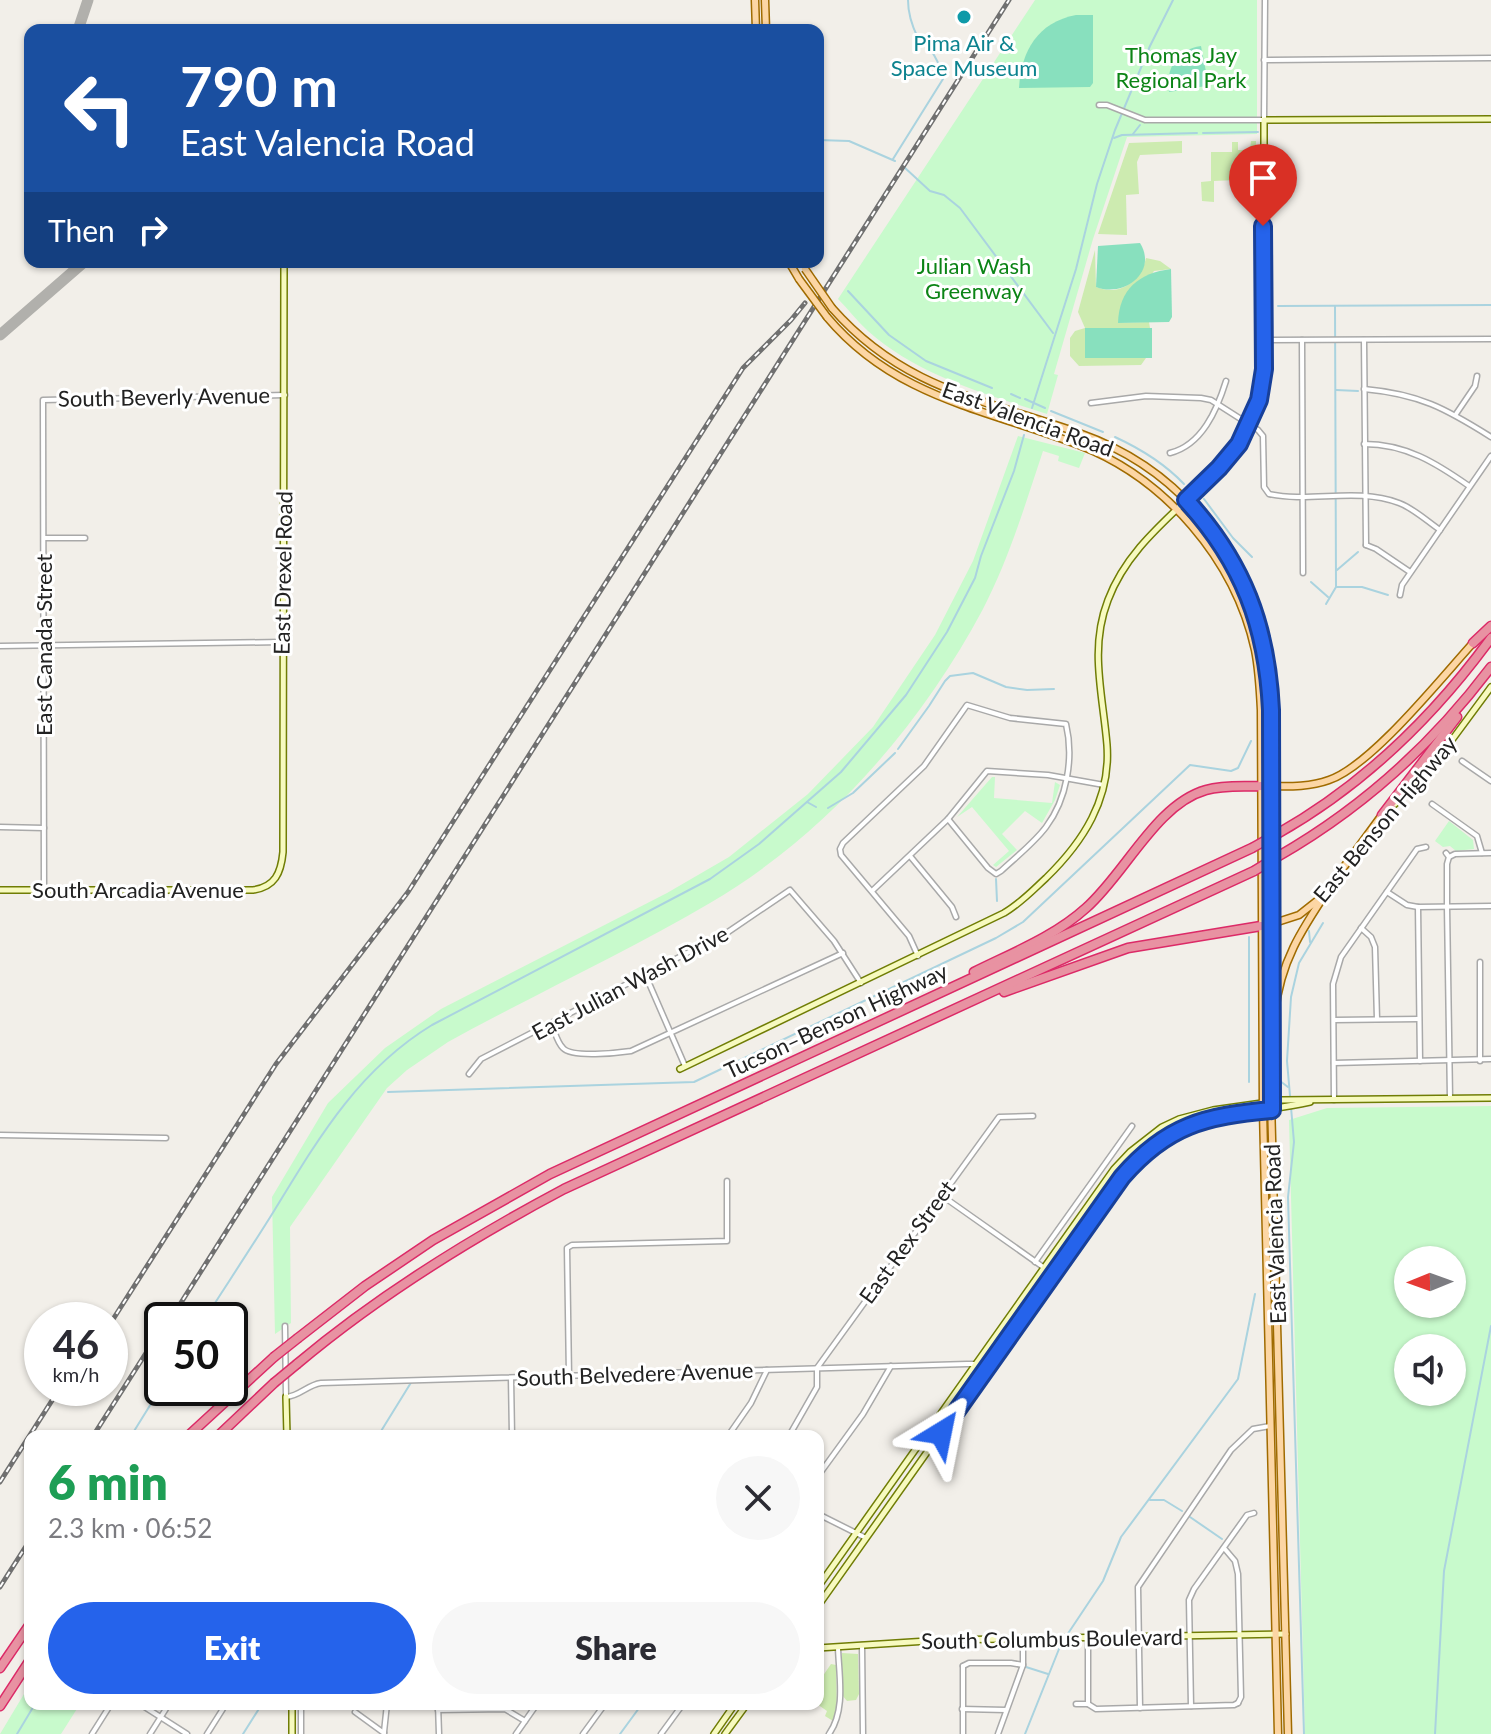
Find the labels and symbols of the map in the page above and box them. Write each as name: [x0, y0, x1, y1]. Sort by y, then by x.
marker: Pima Air & Space Museum: [955, 8, 973, 26]
place label: Pima Air & Space Museum: [891, 29, 1037, 81]
park label: Thomas Jay Regional Park: [1116, 41, 1247, 93]
pin: [1229, 144, 1297, 226]
park label: Julian Wash Greenway: [917, 252, 1031, 304]
street label: East Valencia Road: [939, 375, 1117, 462]
street label: South Beverly Avenue: [58, 381, 270, 412]
street label: East Drexel Road: [268, 491, 297, 655]
street label: East Canada Street: [30, 554, 57, 736]
street label: East Benson Highway: [1307, 729, 1463, 907]
street label: South Arcadia Avenue: [32, 876, 244, 903]
street label: East Julian Wash Drive: [527, 919, 733, 1046]
street label: Tucson–Benson Highway: [720, 957, 952, 1084]
street label: East Valencia Road: [1258, 1143, 1291, 1325]
street label: East Rex Street: [853, 1175, 960, 1309]
north arrow: [1394, 1246, 1466, 1318]
speed limit sign: 50: [144, 1302, 248, 1406]
street label: South Belvedere Avenue: [516, 1356, 754, 1391]
position arrow: [899, 1391, 983, 1475]
street label: South Columbus Boulevard: [921, 1623, 1183, 1654]

